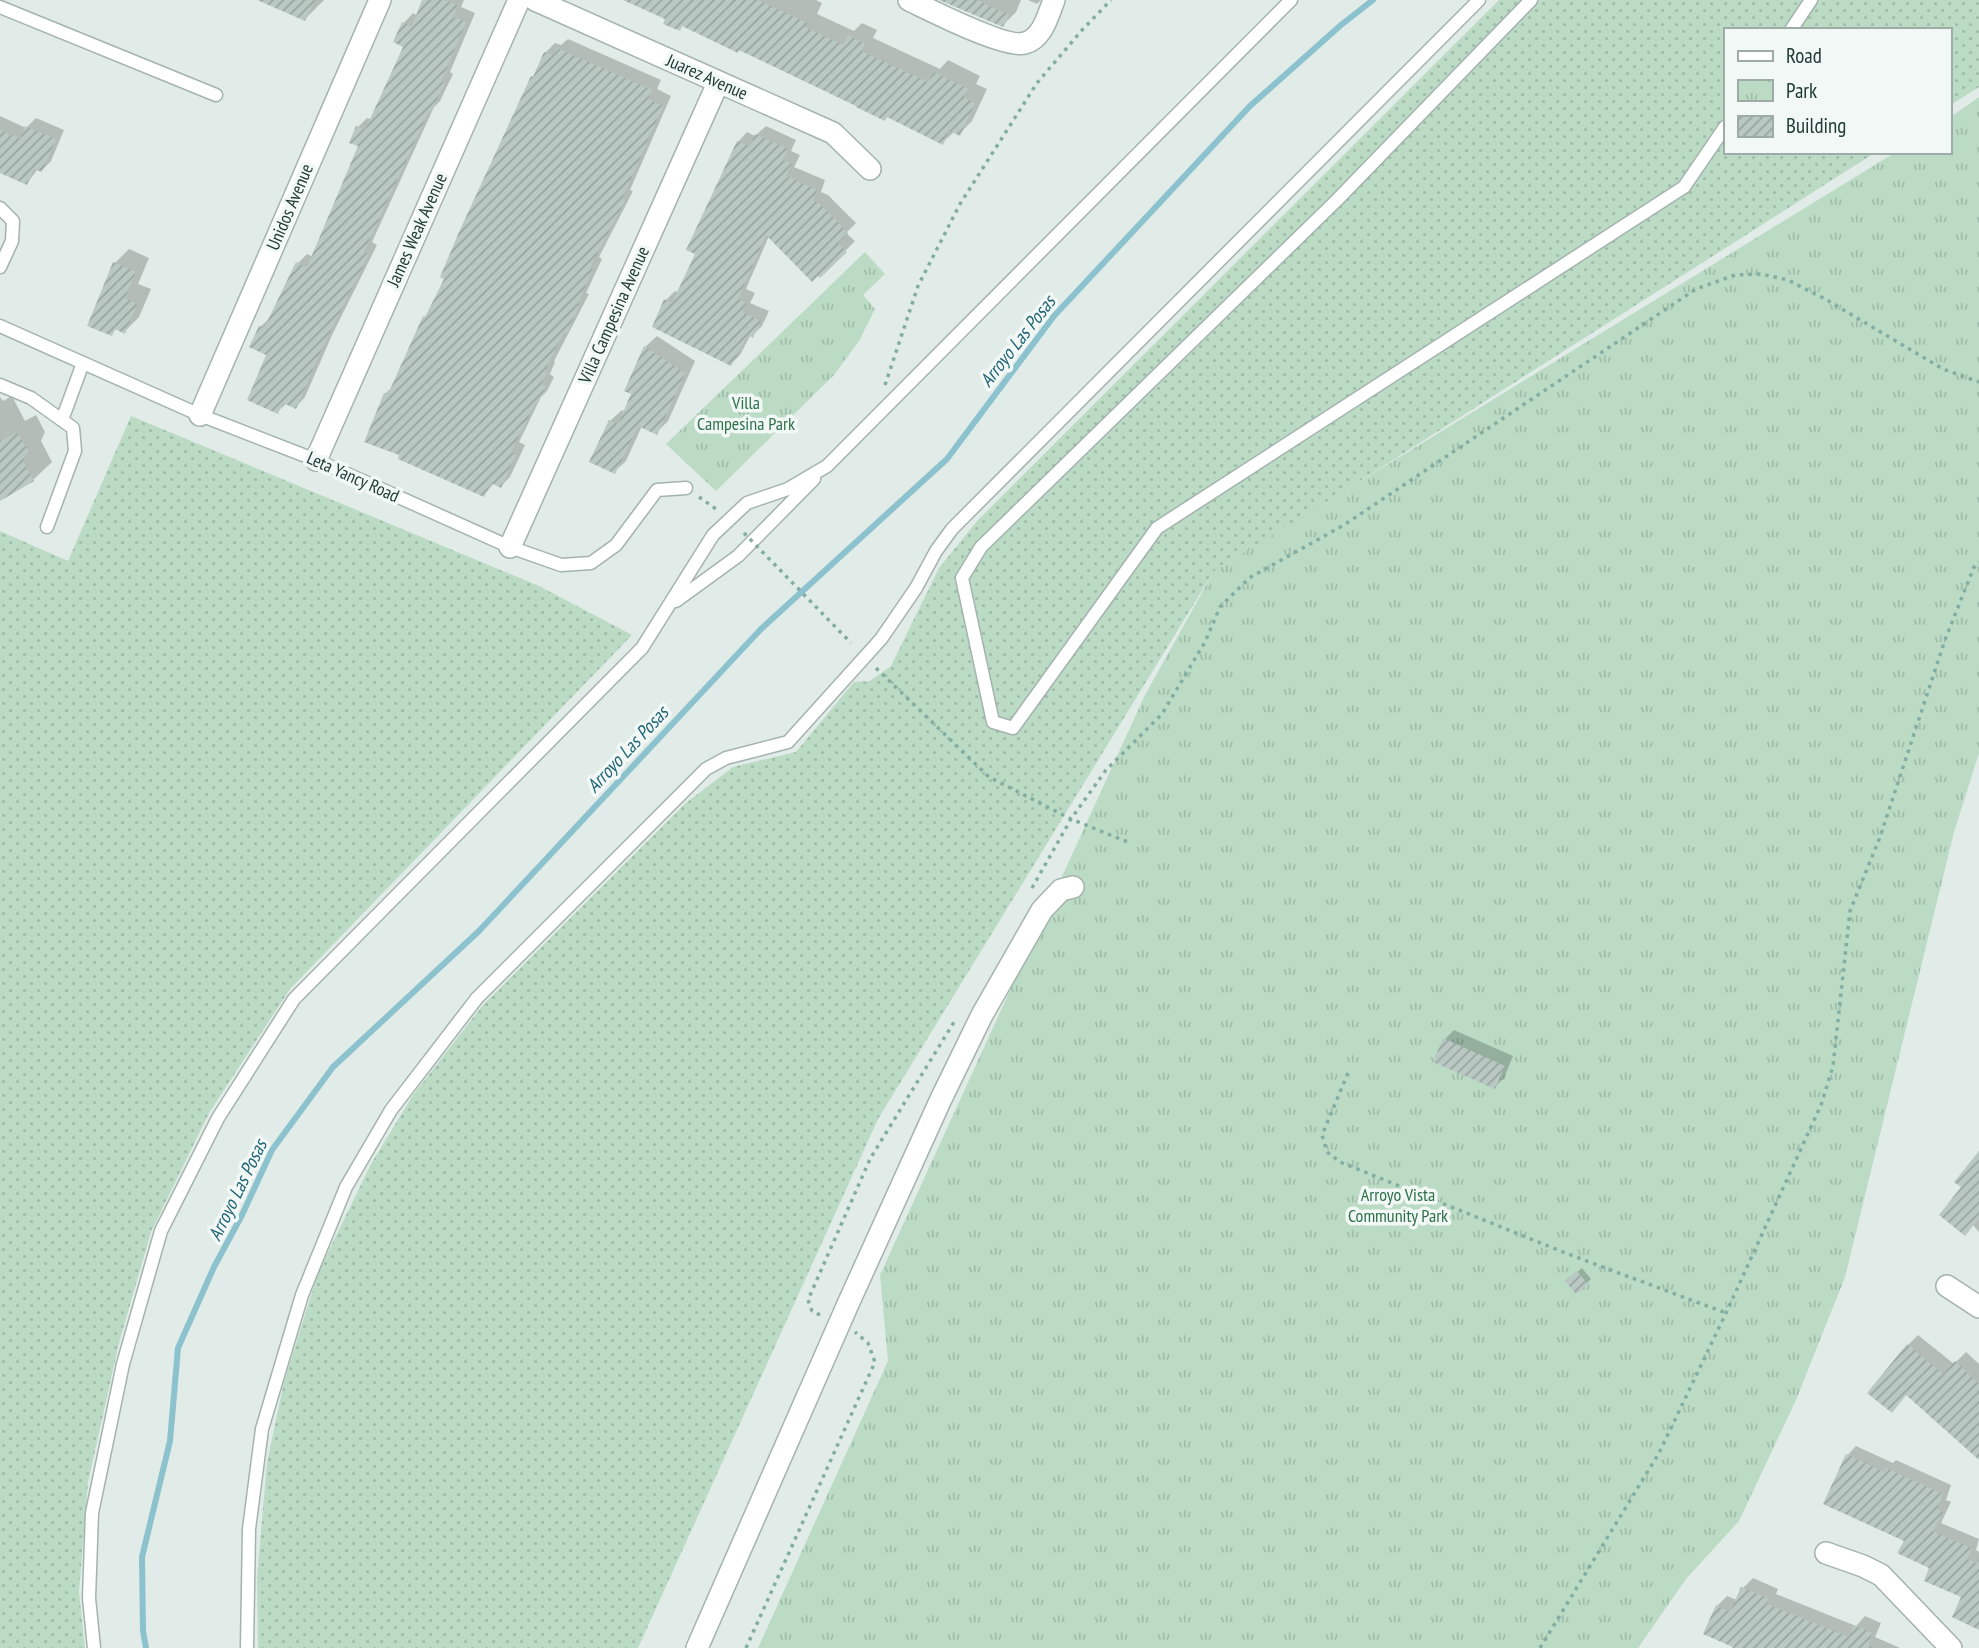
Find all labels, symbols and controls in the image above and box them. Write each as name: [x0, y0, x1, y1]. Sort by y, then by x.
legend: [1724, 28, 1951, 154]
text: Road: [1786, 42, 1822, 69]
street label: Juarez Avenue: [662, 48, 751, 105]
text: Park: [1786, 77, 1817, 104]
text: Building: [1786, 112, 1846, 139]
street label: Unidos Avenue: [261, 160, 318, 254]
street label: James Weak Avenue: [381, 169, 452, 291]
street label: Villa Campesina Avenue: [573, 243, 654, 388]
water label: Arroyo Las Posas: [974, 289, 1061, 391]
park label: Villa Campesina Park: [697, 391, 795, 435]
street label: Leta Yancy Road: [303, 446, 403, 507]
water label: Arroyo Las Posas: [581, 700, 674, 797]
water label: Arroyo Las Posas: [202, 1134, 272, 1244]
park label: Arroyo Vista Community Park: [1348, 1183, 1448, 1227]

